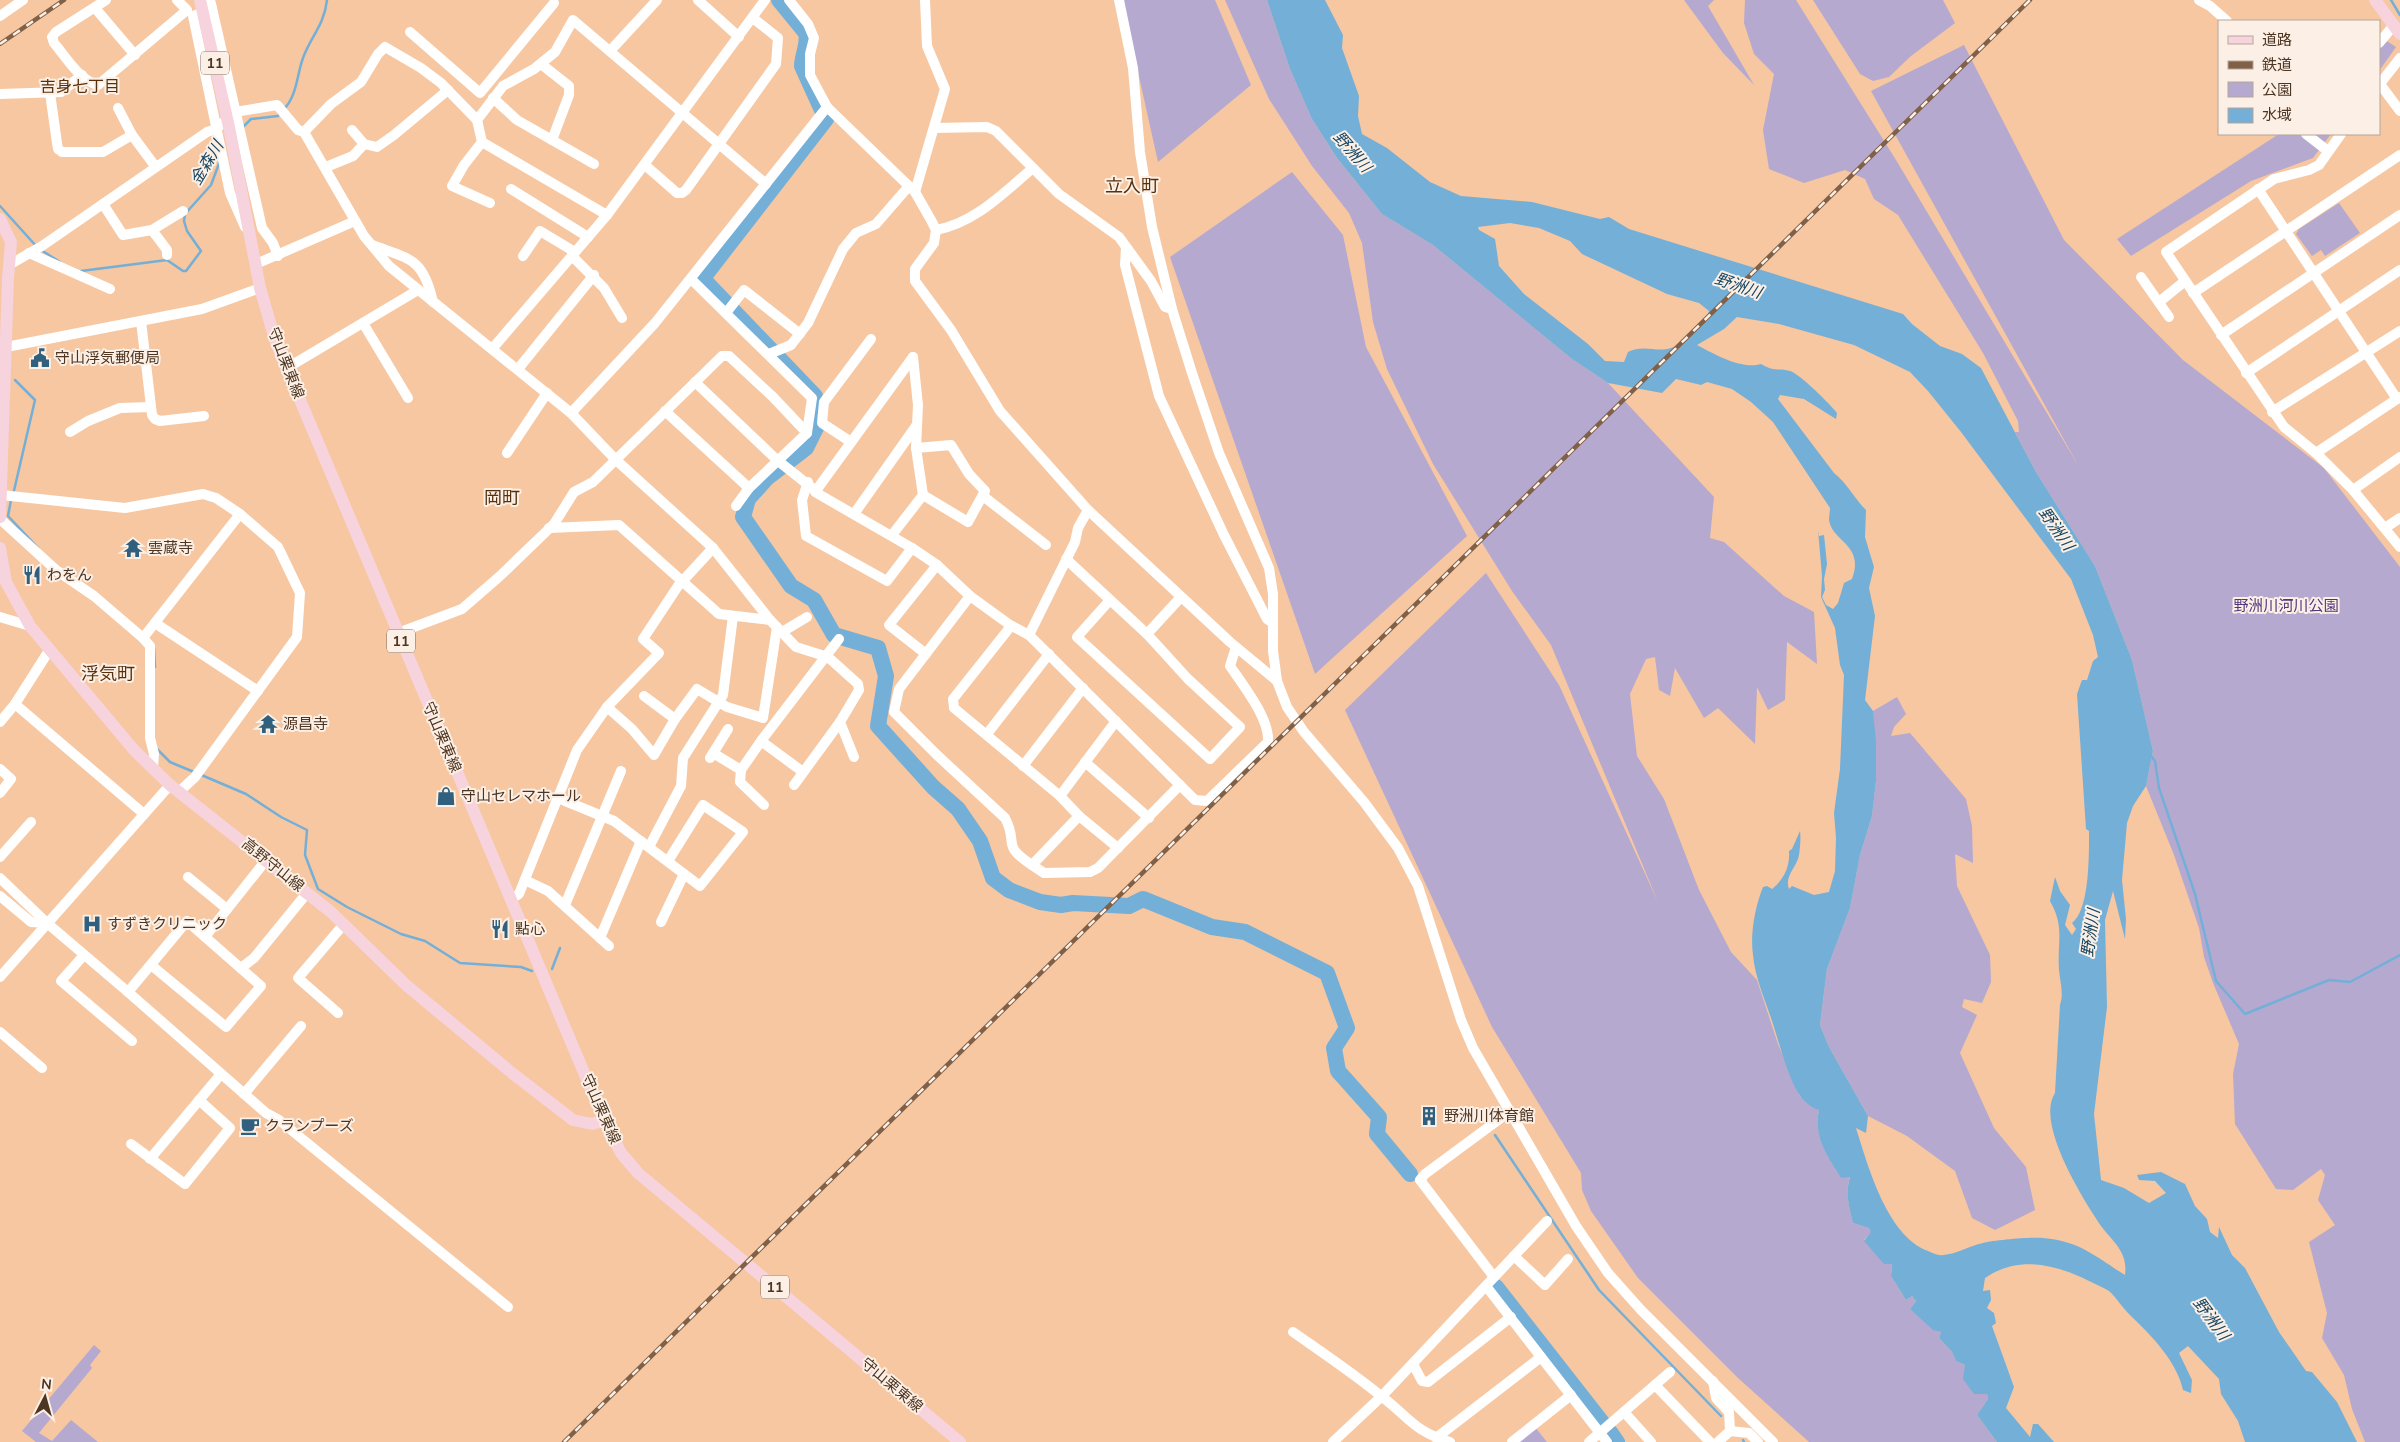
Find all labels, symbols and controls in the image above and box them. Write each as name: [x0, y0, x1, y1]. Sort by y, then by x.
legend: [2218, 20, 2380, 135]
text: 道路: [2262, 30, 2292, 50]
road number: 11: [201, 52, 229, 74]
text: 鉄道: [2262, 55, 2292, 75]
district label: 吉身七丁目: [40, 76, 120, 98]
text: 公園: [2262, 80, 2292, 100]
text: 水域: [2262, 105, 2292, 125]
water label: 野洲川: [1328, 127, 1377, 179]
water label: 金森川: [185, 135, 230, 189]
district label: 立入町: [1105, 174, 1159, 198]
water label: 野洲川: [1712, 268, 1766, 305]
street label: 守山栗東線: [263, 324, 309, 402]
public building icon: 守山浮気郵便局: [29, 347, 51, 369]
place label: 守山浮気郵便局: [55, 348, 160, 368]
district label: 岡町: [484, 486, 520, 510]
water label: 野洲川: [2033, 503, 2080, 557]
temple icon: 雲蔵寺: [122, 537, 144, 559]
place label: 雲蔵寺: [148, 538, 193, 558]
restaurant icon: わをん: [21, 564, 43, 586]
place label: わをん: [47, 565, 92, 585]
park label: 野洲川河川公園: [2233, 596, 2339, 616]
road number: 11: [387, 630, 415, 652]
district label: 浮気町: [81, 662, 135, 686]
street label: 守山栗東線: [418, 699, 466, 775]
temple icon: 源昌寺: [257, 713, 279, 735]
place label: 源昌寺: [283, 714, 328, 734]
shop icon: 守山セレマホール: [435, 785, 457, 807]
place label: 守山セレマホール: [461, 786, 581, 806]
street label: 高野守山線: [238, 834, 308, 896]
water label: 野洲川: [2077, 906, 2106, 958]
hospital icon: すずきクリニック: [81, 913, 103, 935]
place label: すずきクリニック: [107, 914, 227, 934]
restaurant icon: 點心: [489, 918, 511, 940]
place label: 點心: [515, 919, 545, 939]
street label: 守山栗東線: [577, 1071, 625, 1147]
building icon: 野洲川体育館: [1418, 1105, 1440, 1127]
place label: 野洲川体育館: [1444, 1106, 1534, 1126]
cafe icon: クランプーズ: [239, 1115, 261, 1137]
place label: クランプーズ: [265, 1116, 354, 1136]
road number: 11: [761, 1275, 789, 1298]
water label: 野洲川: [2188, 1293, 2235, 1346]
street label: 守山栗東線: [857, 1353, 927, 1417]
north arrow: [20, 1372, 70, 1422]
text: N: [40, 1375, 53, 1395]

